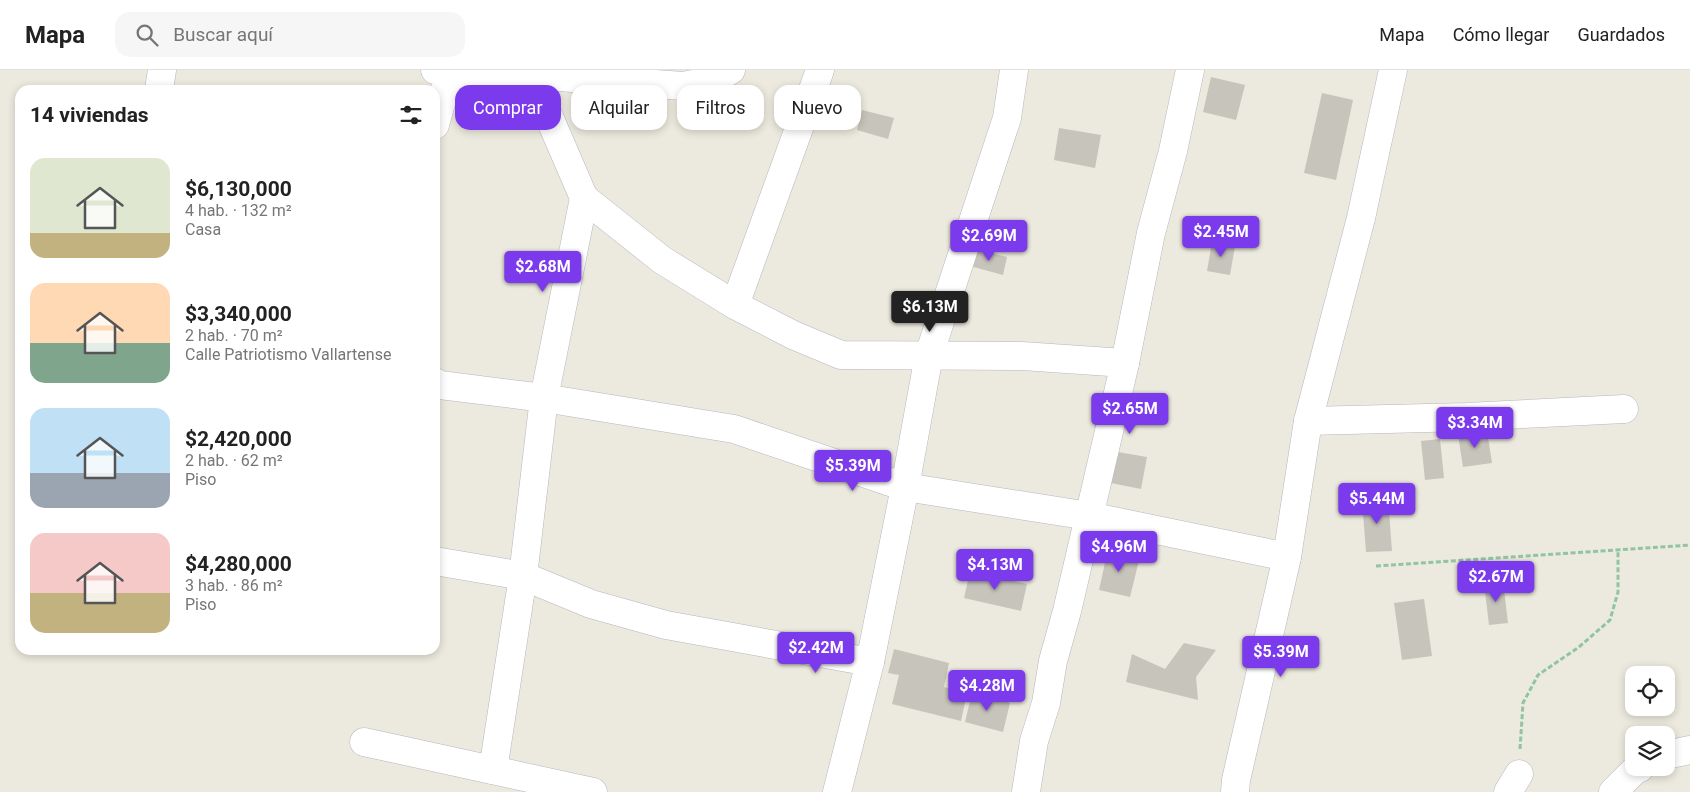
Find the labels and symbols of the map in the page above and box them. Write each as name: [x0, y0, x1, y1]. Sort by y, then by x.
pin: $2.45M: [1180, 216, 1262, 258]
pin: $2.69M: [948, 220, 1030, 262]
pin: $2.68M: [502, 250, 584, 293]
pin: $6.13M: [889, 290, 971, 333]
pin: $2.65M: [1089, 392, 1171, 435]
pin: $3.34M: [1434, 406, 1516, 449]
pin: $5.39M: [812, 450, 894, 492]
pin: $5.44M: [1336, 482, 1418, 525]
pin: $4.96M: [1078, 530, 1160, 573]
pin: $4.13M: [954, 548, 1036, 591]
pin: $2.67M: [1455, 560, 1537, 603]
pin: $2.42M: [775, 632, 857, 674]
pin: $5.39M: [1240, 636, 1322, 678]
pin: $4.28M: [946, 670, 1028, 712]

